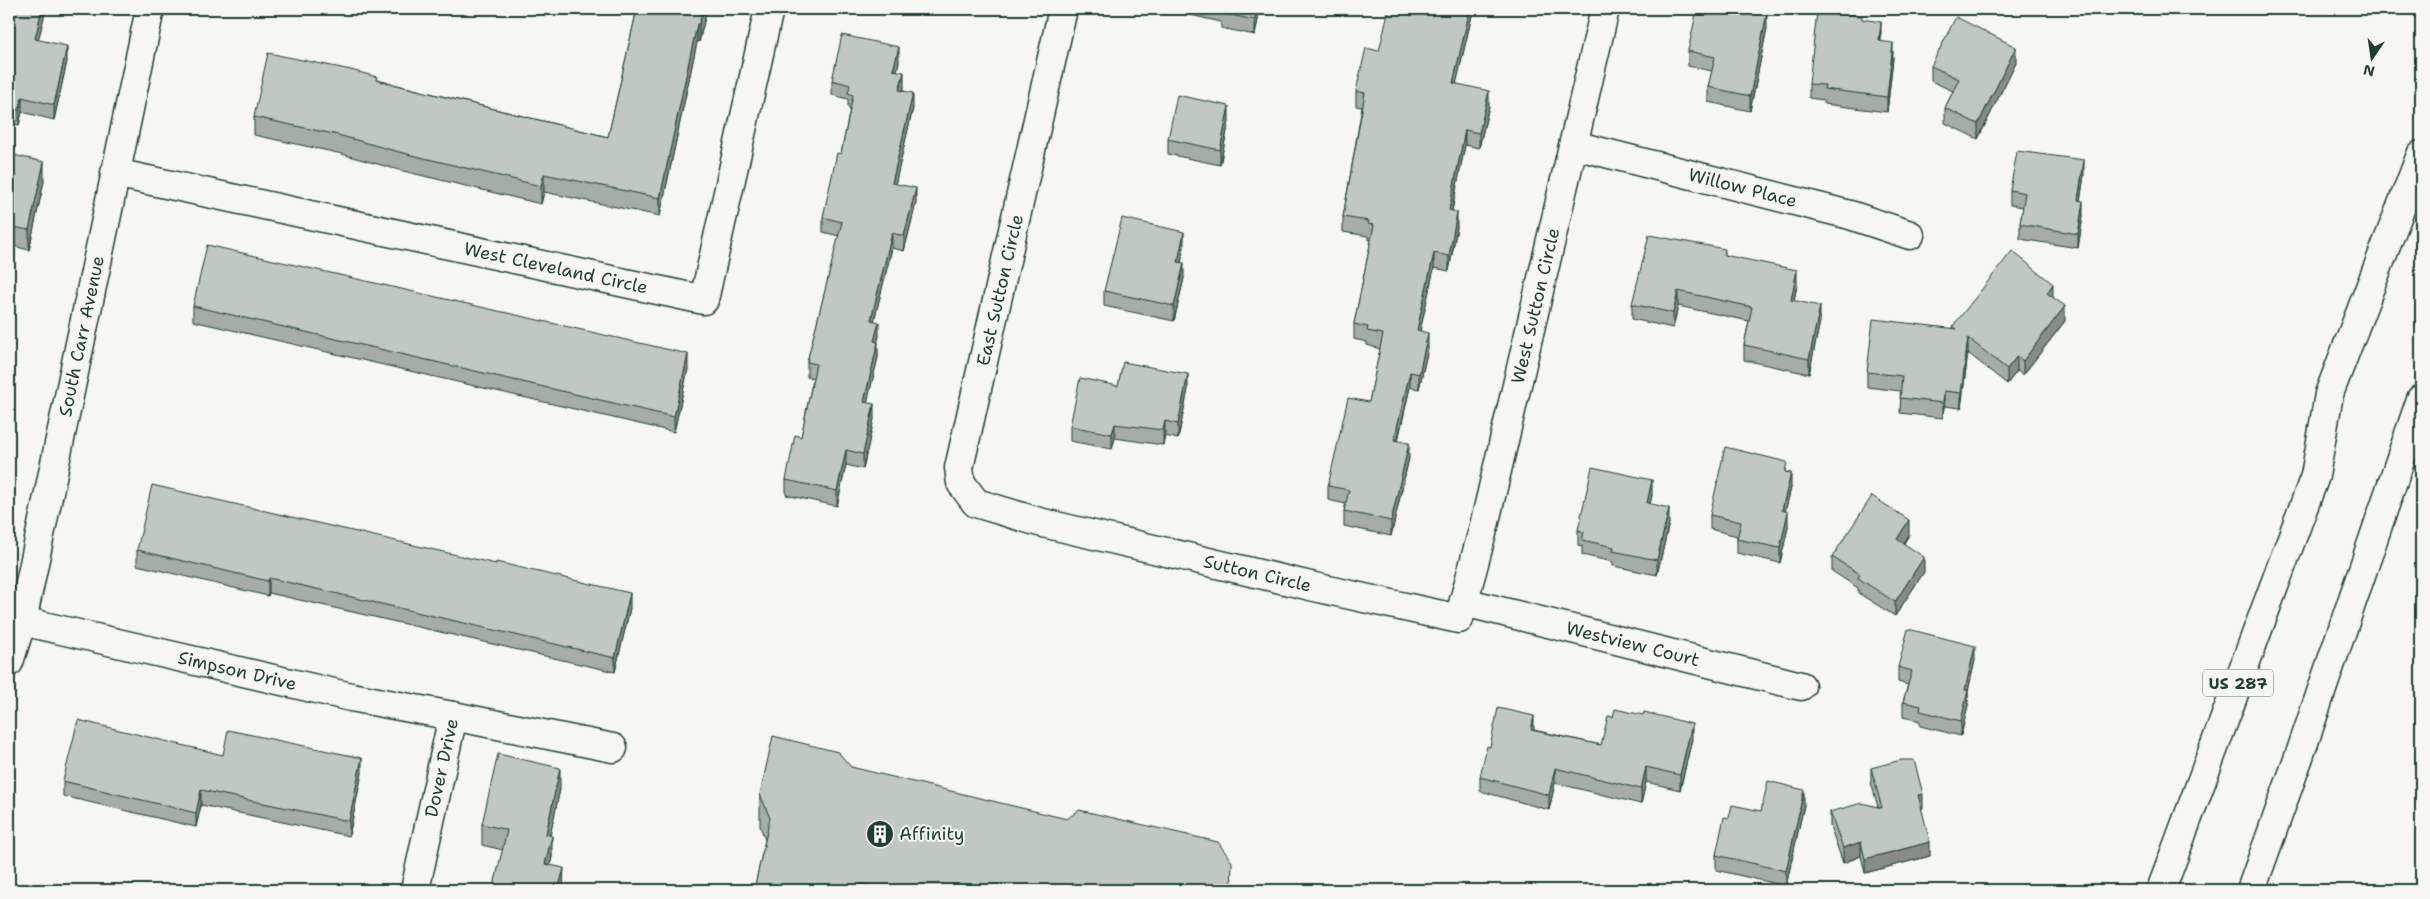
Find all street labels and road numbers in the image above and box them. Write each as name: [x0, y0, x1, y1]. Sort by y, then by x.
street label: Willow Place: [1686, 162, 1799, 213]
street label: East Sutton Circle: [971, 212, 1029, 368]
street label: West Sutton Circle: [1506, 226, 1565, 386]
street label: West Cleveland Circle: [462, 237, 650, 300]
street label: South Carr Avenue: [53, 254, 110, 419]
street label: Sutton Circle: [1201, 549, 1314, 598]
street label: Westview Court: [1564, 616, 1702, 672]
street label: Simpson Drive: [176, 645, 299, 696]
road number: US 287: [2203, 670, 2273, 696]
street label: Dover Drive: [419, 716, 464, 820]

